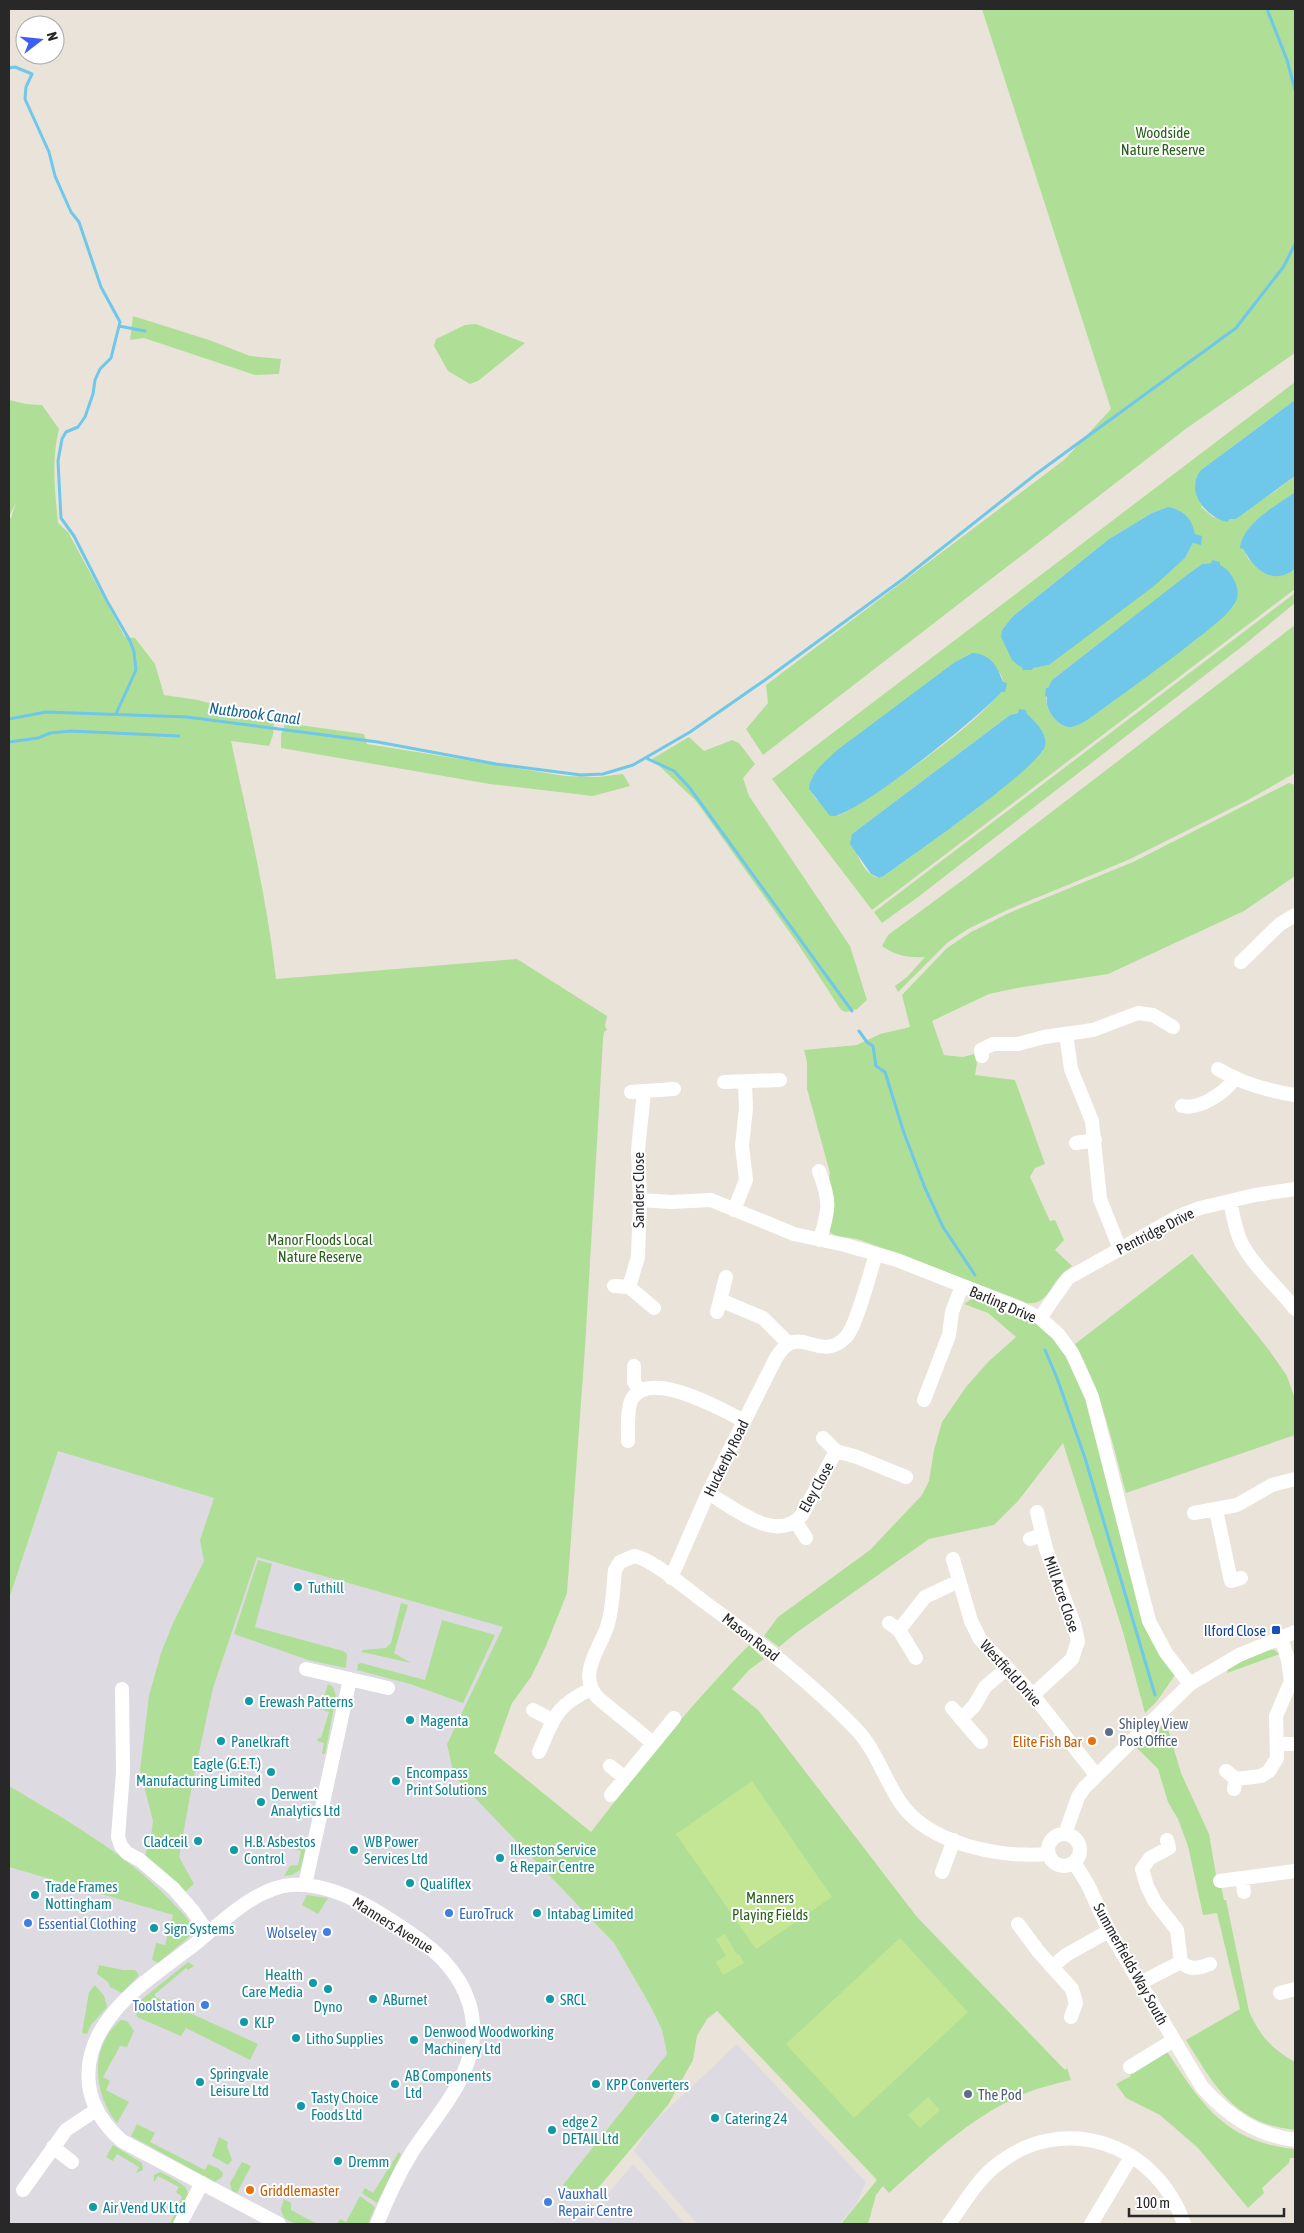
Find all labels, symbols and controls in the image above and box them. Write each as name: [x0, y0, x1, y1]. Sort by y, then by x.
north arrow: [15, 15, 65, 65]
text: N: [44, 30, 61, 43]
park label: Woodside Nature Reserve: [1121, 124, 1205, 158]
water label: Nutbrook Canal: [208, 698, 302, 728]
street label: Sanders Close: [630, 1152, 647, 1228]
street label: Pentridge Drive: [1113, 1204, 1197, 1258]
park label: Manor Floods Local Nature Reserve: [267, 1231, 373, 1265]
street label: Barling Drive: [967, 1282, 1039, 1326]
street label: Huckerby Road: [700, 1417, 752, 1499]
street label: Eley Close: [795, 1459, 837, 1515]
street label: Mill Acre Close: [1041, 1554, 1083, 1634]
place label: Tuthill: [308, 1579, 344, 1596]
marker: Tuthill: [292, 1581, 304, 1593]
street label: Mason Road: [719, 1610, 783, 1664]
place label: Ilford Close: [1204, 1622, 1266, 1639]
marker: Ilford Close: [1270, 1624, 1282, 1636]
street label: Westfield Drive: [977, 1636, 1045, 1710]
place label: Erewash Patterns: [259, 1693, 353, 1710]
marker: Erewash Patterns: [243, 1695, 255, 1707]
place label: Magenta: [420, 1712, 469, 1729]
marker: Magenta: [404, 1714, 416, 1726]
place label: Shipley View Post Office: [1119, 1715, 1188, 1749]
marker: Shipley View Post Office: [1103, 1726, 1115, 1738]
place label: Panelkraft: [231, 1733, 289, 1750]
place label: Elite Fish Bar: [1013, 1733, 1083, 1750]
marker: Panelkraft: [215, 1735, 227, 1747]
marker: Elite Fish Bar: [1086, 1735, 1098, 1747]
place label: Eagle (G.E.T.) Manufacturing Limited: [136, 1755, 261, 1789]
place label: Encompass Print Solutions: [406, 1764, 487, 1798]
marker: Eagle (G.E.T.) Manufacturing Limited: [265, 1766, 277, 1778]
marker: Encompass Print Solutions: [390, 1775, 402, 1787]
place label: Derwent Analytics Ltd: [271, 1785, 340, 1819]
marker: Derwent Analytics Ltd: [255, 1796, 267, 1808]
place label: Cladceil: [143, 1833, 188, 1850]
place label: H.B. Asbestos Control: [244, 1833, 316, 1867]
place label: WB Power Services Ltd: [364, 1833, 428, 1867]
marker: Cladceil: [192, 1835, 204, 1847]
place label: Ilkeston Service & Repair Centre: [510, 1841, 596, 1875]
marker: H.B. Asbestos Control: [228, 1844, 240, 1856]
marker: WB Power Services Ltd: [348, 1844, 360, 1856]
marker: Ilkeston Service & Repair Centre: [494, 1852, 506, 1864]
place label: Qualiflex: [420, 1875, 471, 1892]
marker: Qualiflex: [404, 1877, 416, 1889]
place label: Trade Frames Nottingham: [45, 1878, 118, 1912]
marker: Trade Frames Nottingham: [29, 1889, 41, 1901]
park label: Manners Playing Fields: [732, 1889, 808, 1923]
street label: Manners Avenue: [350, 1893, 437, 1957]
street label: Summerfields Way South: [1090, 1900, 1172, 2028]
place label: EuroTruck: [459, 1905, 514, 1922]
place label: Intabag Limited: [547, 1905, 634, 1922]
marker: EuroTruck: [443, 1907, 455, 1919]
marker: Intabag Limited: [531, 1907, 543, 1919]
place label: Essential Clothing: [38, 1915, 137, 1932]
marker: Essential Clothing: [22, 1917, 34, 1929]
place label: Sign Systems: [164, 1920, 234, 1937]
marker: Sign Systems: [148, 1922, 160, 1934]
place label: Wolseley: [267, 1924, 317, 1941]
marker: Wolseley: [321, 1926, 333, 1938]
place label: Health Care Media: [242, 1966, 303, 2000]
marker: Health Care Media: [307, 1977, 319, 1989]
marker: Dyno: [322, 1983, 334, 1995]
place label: ABurnet: [383, 1991, 428, 2008]
place label: SRCL: [560, 1991, 586, 2008]
marker: ABurnet: [367, 1993, 379, 2005]
marker: SRCL: [544, 1993, 556, 2005]
place label: Toolstation: [133, 1997, 195, 2014]
place label: Dyno: [314, 1998, 342, 2015]
marker: Toolstation: [199, 1999, 211, 2011]
place label: KLP: [254, 2014, 275, 2031]
marker: KLP: [238, 2016, 250, 2028]
place label: Denwood Woodworking Machinery Ltd: [424, 2023, 554, 2057]
place label: Litho Supplies: [306, 2030, 383, 2047]
marker: Litho Supplies: [290, 2032, 302, 2044]
marker: Denwood Woodworking Machinery Ltd: [408, 2034, 420, 2046]
place label: Springvale Leisure Ltd: [210, 2065, 269, 2099]
place label: AB Components Ltd: [405, 2067, 491, 2101]
marker: Springvale Leisure Ltd: [194, 2076, 206, 2088]
place label: KPP Converters: [606, 2076, 689, 2093]
marker: AB Components Ltd: [389, 2078, 401, 2090]
marker: KPP Converters: [590, 2078, 602, 2090]
place label: The Pod: [978, 2086, 1022, 2103]
marker: The Pod: [962, 2088, 974, 2100]
place label: Tasty Choice Foods Ltd: [311, 2089, 378, 2123]
marker: Tasty Choice Foods Ltd: [295, 2100, 307, 2112]
place label: Catering 24: [725, 2110, 787, 2127]
marker: Catering 24: [709, 2112, 721, 2124]
place label: edge 2 DETAIL Ltd: [562, 2113, 619, 2147]
marker: edge 2 DETAIL Ltd: [546, 2124, 558, 2136]
place label: Dremm: [348, 2153, 389, 2170]
marker: Dremm: [332, 2155, 344, 2167]
place label: Griddlemaster: [260, 2182, 340, 2199]
marker: Griddlemaster: [244, 2184, 256, 2196]
place label: Vauxhall Repair Centre: [558, 2185, 633, 2219]
scale bar: [1129, 2186, 1284, 2218]
text: 100 m: [1136, 2194, 1170, 2211]
marker: Vauxhall Repair Centre: [542, 2196, 554, 2208]
place label: Air Vend UK Ltd: [103, 2199, 186, 2216]
marker: Air Vend UK Ltd: [87, 2201, 99, 2213]

